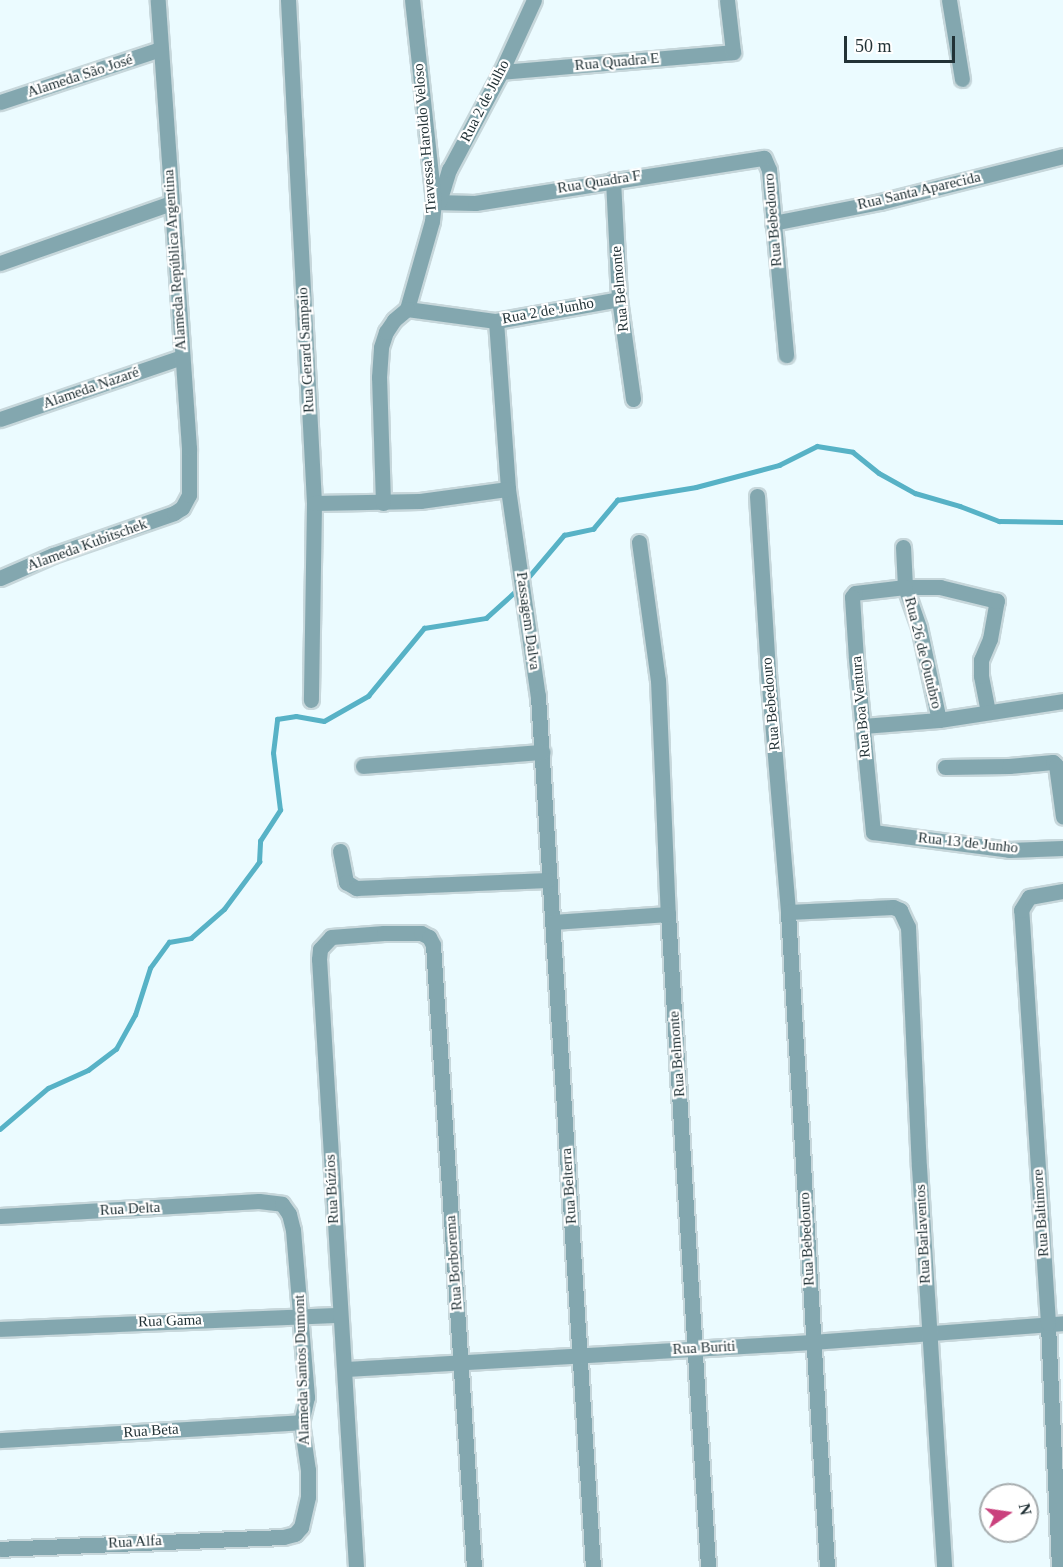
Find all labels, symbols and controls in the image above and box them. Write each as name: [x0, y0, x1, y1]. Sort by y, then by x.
scale bar: [847, 24, 958, 62]
text: 50 m: [855, 36, 892, 56]
street label: Rua Quadra E: [574, 49, 660, 75]
street label: Alameda São José: [25, 50, 135, 102]
street label: Rua 2 de Julho: [457, 57, 513, 145]
street label: Travessa Haroldo Veloso: [409, 62, 441, 214]
street label: Rua Quadra F: [556, 167, 642, 197]
street label: Rua Santa Aparecida: [855, 168, 983, 214]
street label: Alameda República Argentina: [160, 169, 190, 351]
street label: Rua Bebedouro: [760, 173, 786, 267]
street label: Rua Belmonte: [607, 245, 633, 333]
street label: Rua Gerard Sampaio: [294, 287, 318, 413]
street label: Rua 2 de Junho: [501, 294, 595, 328]
street label: Alameda Nazaré: [41, 363, 141, 413]
street label: Alameda Kubitschek: [25, 515, 149, 575]
street label: Passagem Dalva: [512, 571, 544, 671]
street label: Rua 26 de Outubro: [900, 595, 946, 711]
street label: Rua Boa Ventura: [848, 655, 874, 759]
street label: Rua Bebedouro: [758, 657, 784, 751]
street label: Rua 13 de Junho: [917, 829, 1019, 857]
street label: Rua Belmonte: [665, 1010, 689, 1098]
street label: Rua Belterra: [557, 1147, 581, 1225]
street label: Rua Búzios: [321, 1154, 343, 1224]
street label: Rua Baltimore: [1029, 1169, 1053, 1257]
street label: Rua Barlaventos: [911, 1184, 935, 1284]
street label: Rua Bebedouro: [796, 1192, 818, 1286]
street label: Rua Delta: [99, 1198, 161, 1220]
street label: Rua Borborema: [442, 1215, 466, 1311]
street label: Alameda Santos Dumont: [290, 1294, 314, 1446]
street label: Rua Gama: [138, 1311, 202, 1331]
street label: Rua Buriti: [672, 1337, 736, 1359]
street label: Rua Beta: [123, 1420, 179, 1442]
north arrow: [979, 1483, 1039, 1543]
text: N: [1015, 1502, 1035, 1517]
street label: Rua Alfa: [107, 1532, 163, 1552]

